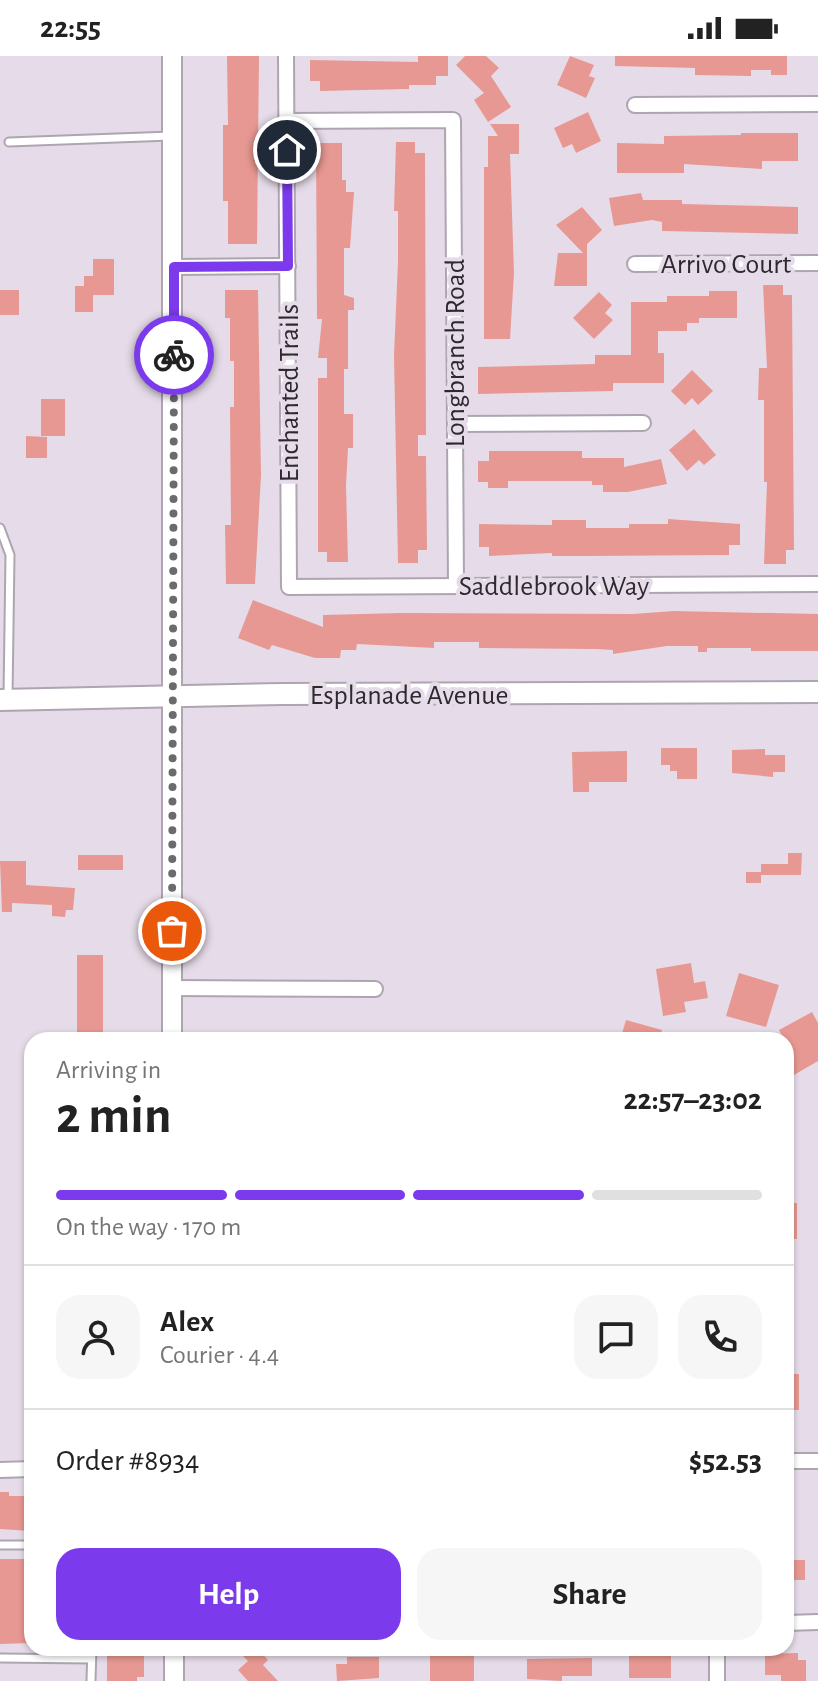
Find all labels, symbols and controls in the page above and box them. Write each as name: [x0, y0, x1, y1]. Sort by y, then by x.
text: 22:55: [40, 13, 101, 43]
pin: [253, 116, 321, 184]
icon: home: [265, 128, 309, 172]
street label: Arrivo Court: [661, 251, 791, 279]
street label: Longbranch Road: [442, 259, 470, 447]
street label: Enchanted Trails: [276, 304, 304, 482]
courier: [134, 315, 214, 395]
icon: bike: [152, 333, 196, 377]
street label: Saddlebrook Way: [459, 573, 649, 601]
street label: Esplanade Avenue: [310, 682, 508, 710]
pin: [138, 897, 206, 965]
icon: bag: [150, 909, 194, 953]
text: Arriving in: [56, 1057, 161, 1083]
text: 22:57–23:02: [623, 1085, 762, 1115]
text: 2 min: [56, 1090, 171, 1142]
text: On the way · 170 m: [56, 1214, 241, 1240]
button: person: [56, 1295, 140, 1379]
button: chat: [574, 1295, 658, 1379]
button: phone: [678, 1295, 762, 1379]
text: Alex: [160, 1307, 214, 1337]
text: Courier · 4.4: [160, 1342, 279, 1368]
text: Order #8934: [56, 1446, 199, 1476]
text: $52.53: [689, 1446, 762, 1476]
button: Help: [56, 1548, 401, 1640]
button: Share: [417, 1548, 762, 1640]

